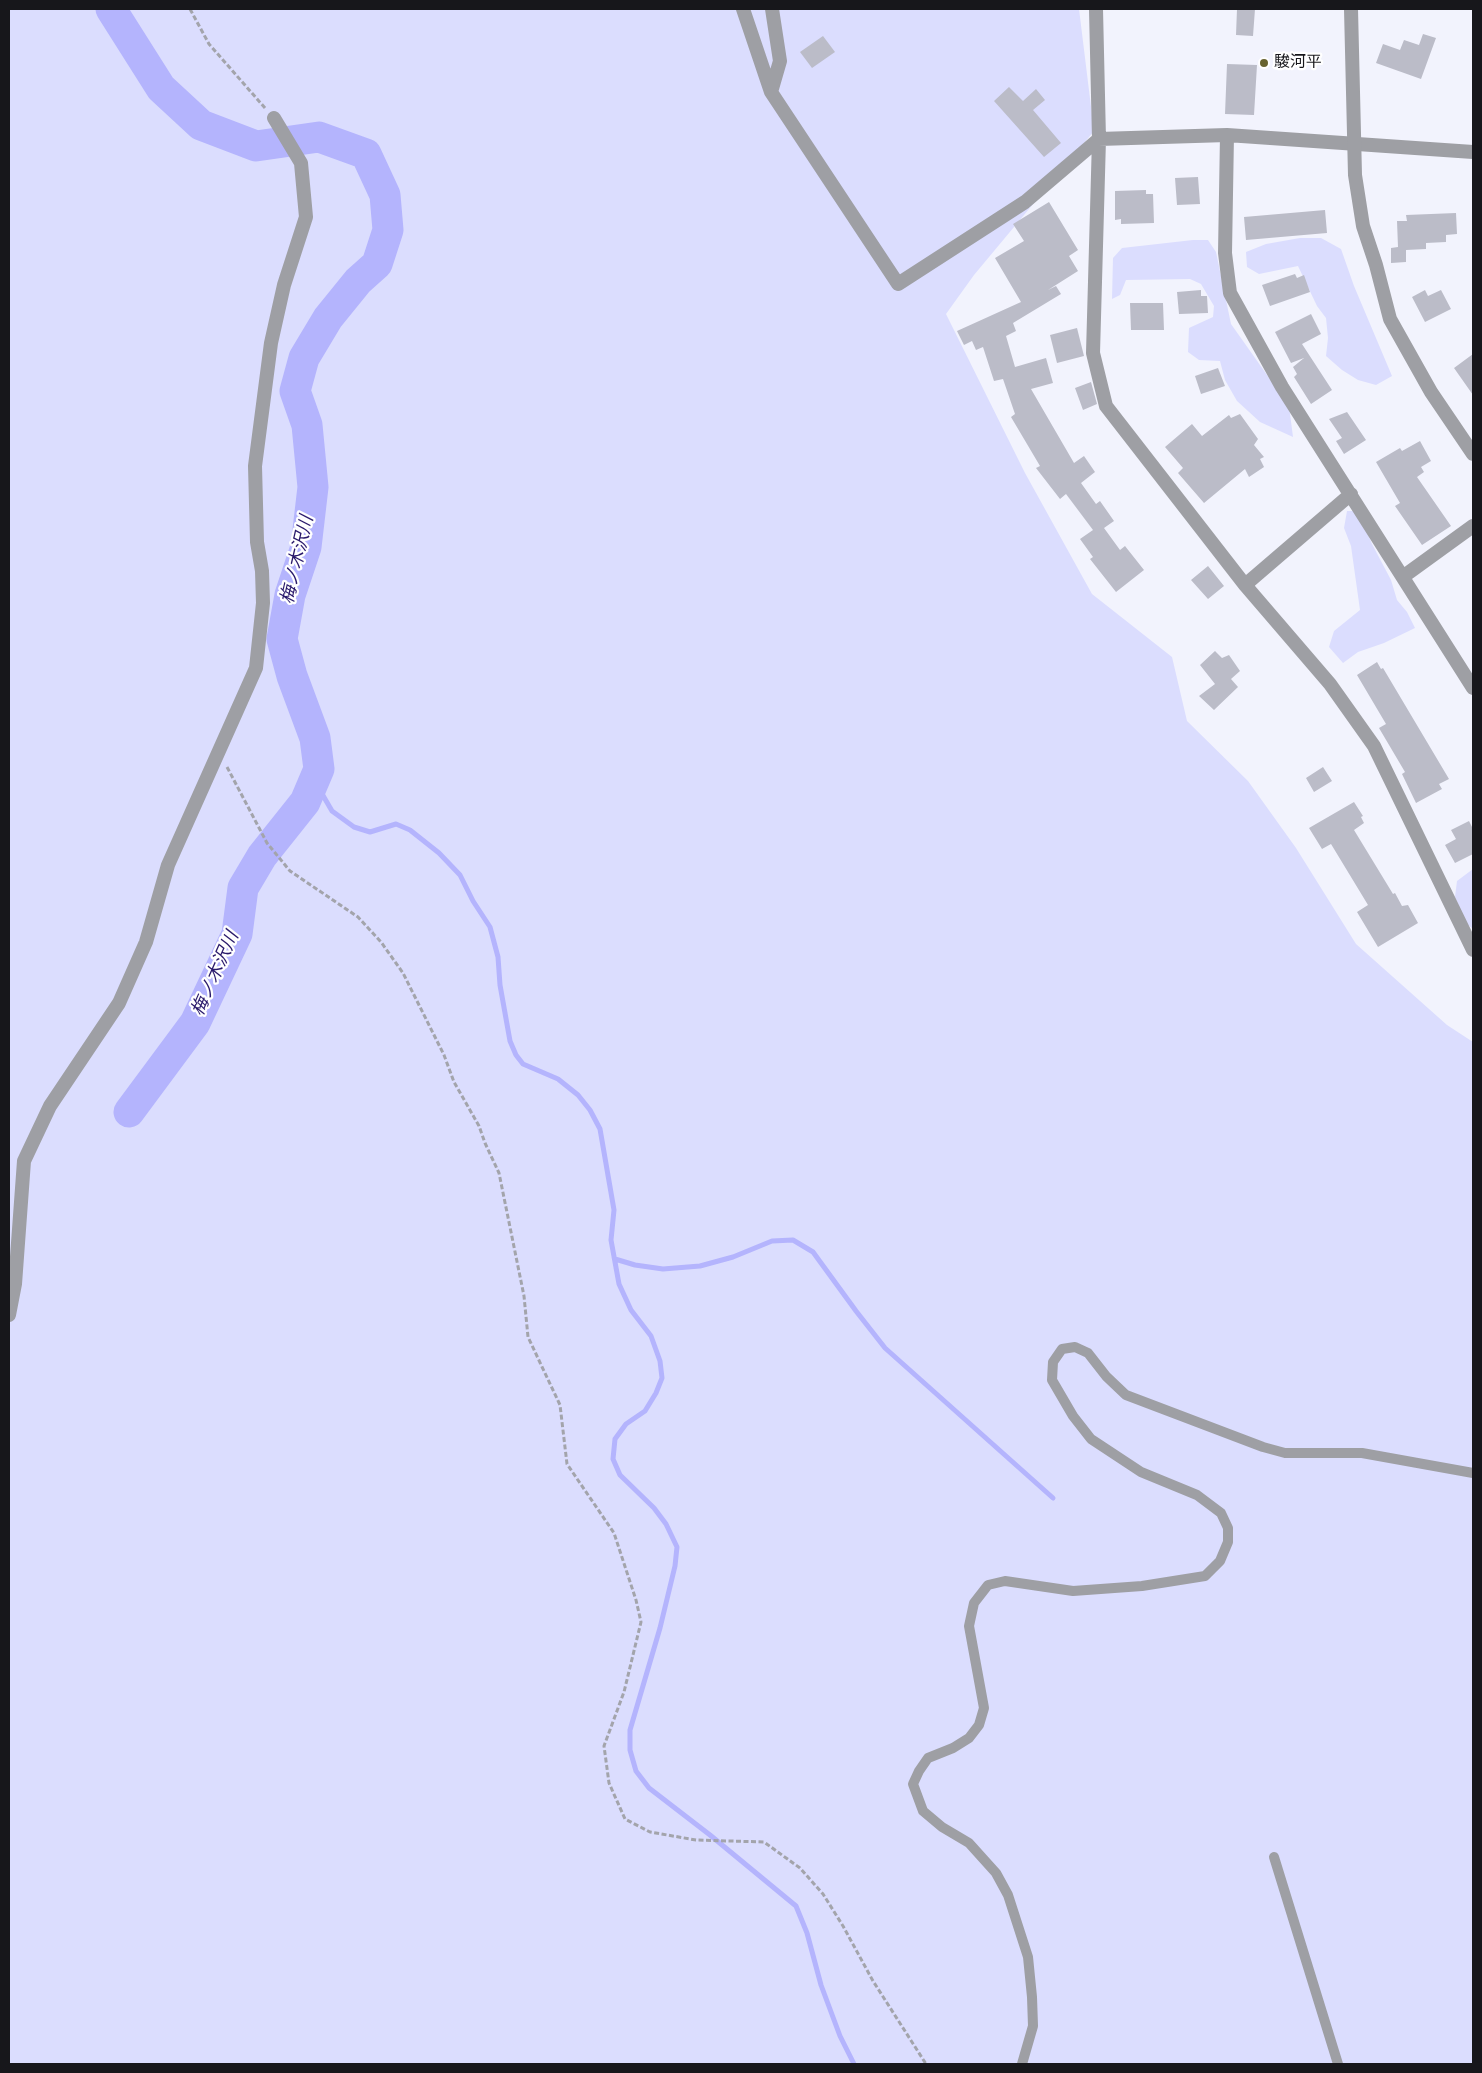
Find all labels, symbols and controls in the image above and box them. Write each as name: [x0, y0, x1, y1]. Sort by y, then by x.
place label: 駿河平: [1274, 53, 1322, 73]
marker: 駿河平: [1258, 57, 1270, 69]
water label: 梅ノ木沢川: [277, 514, 319, 606]
water label: 梅ノ木沢川: [188, 928, 244, 1020]

